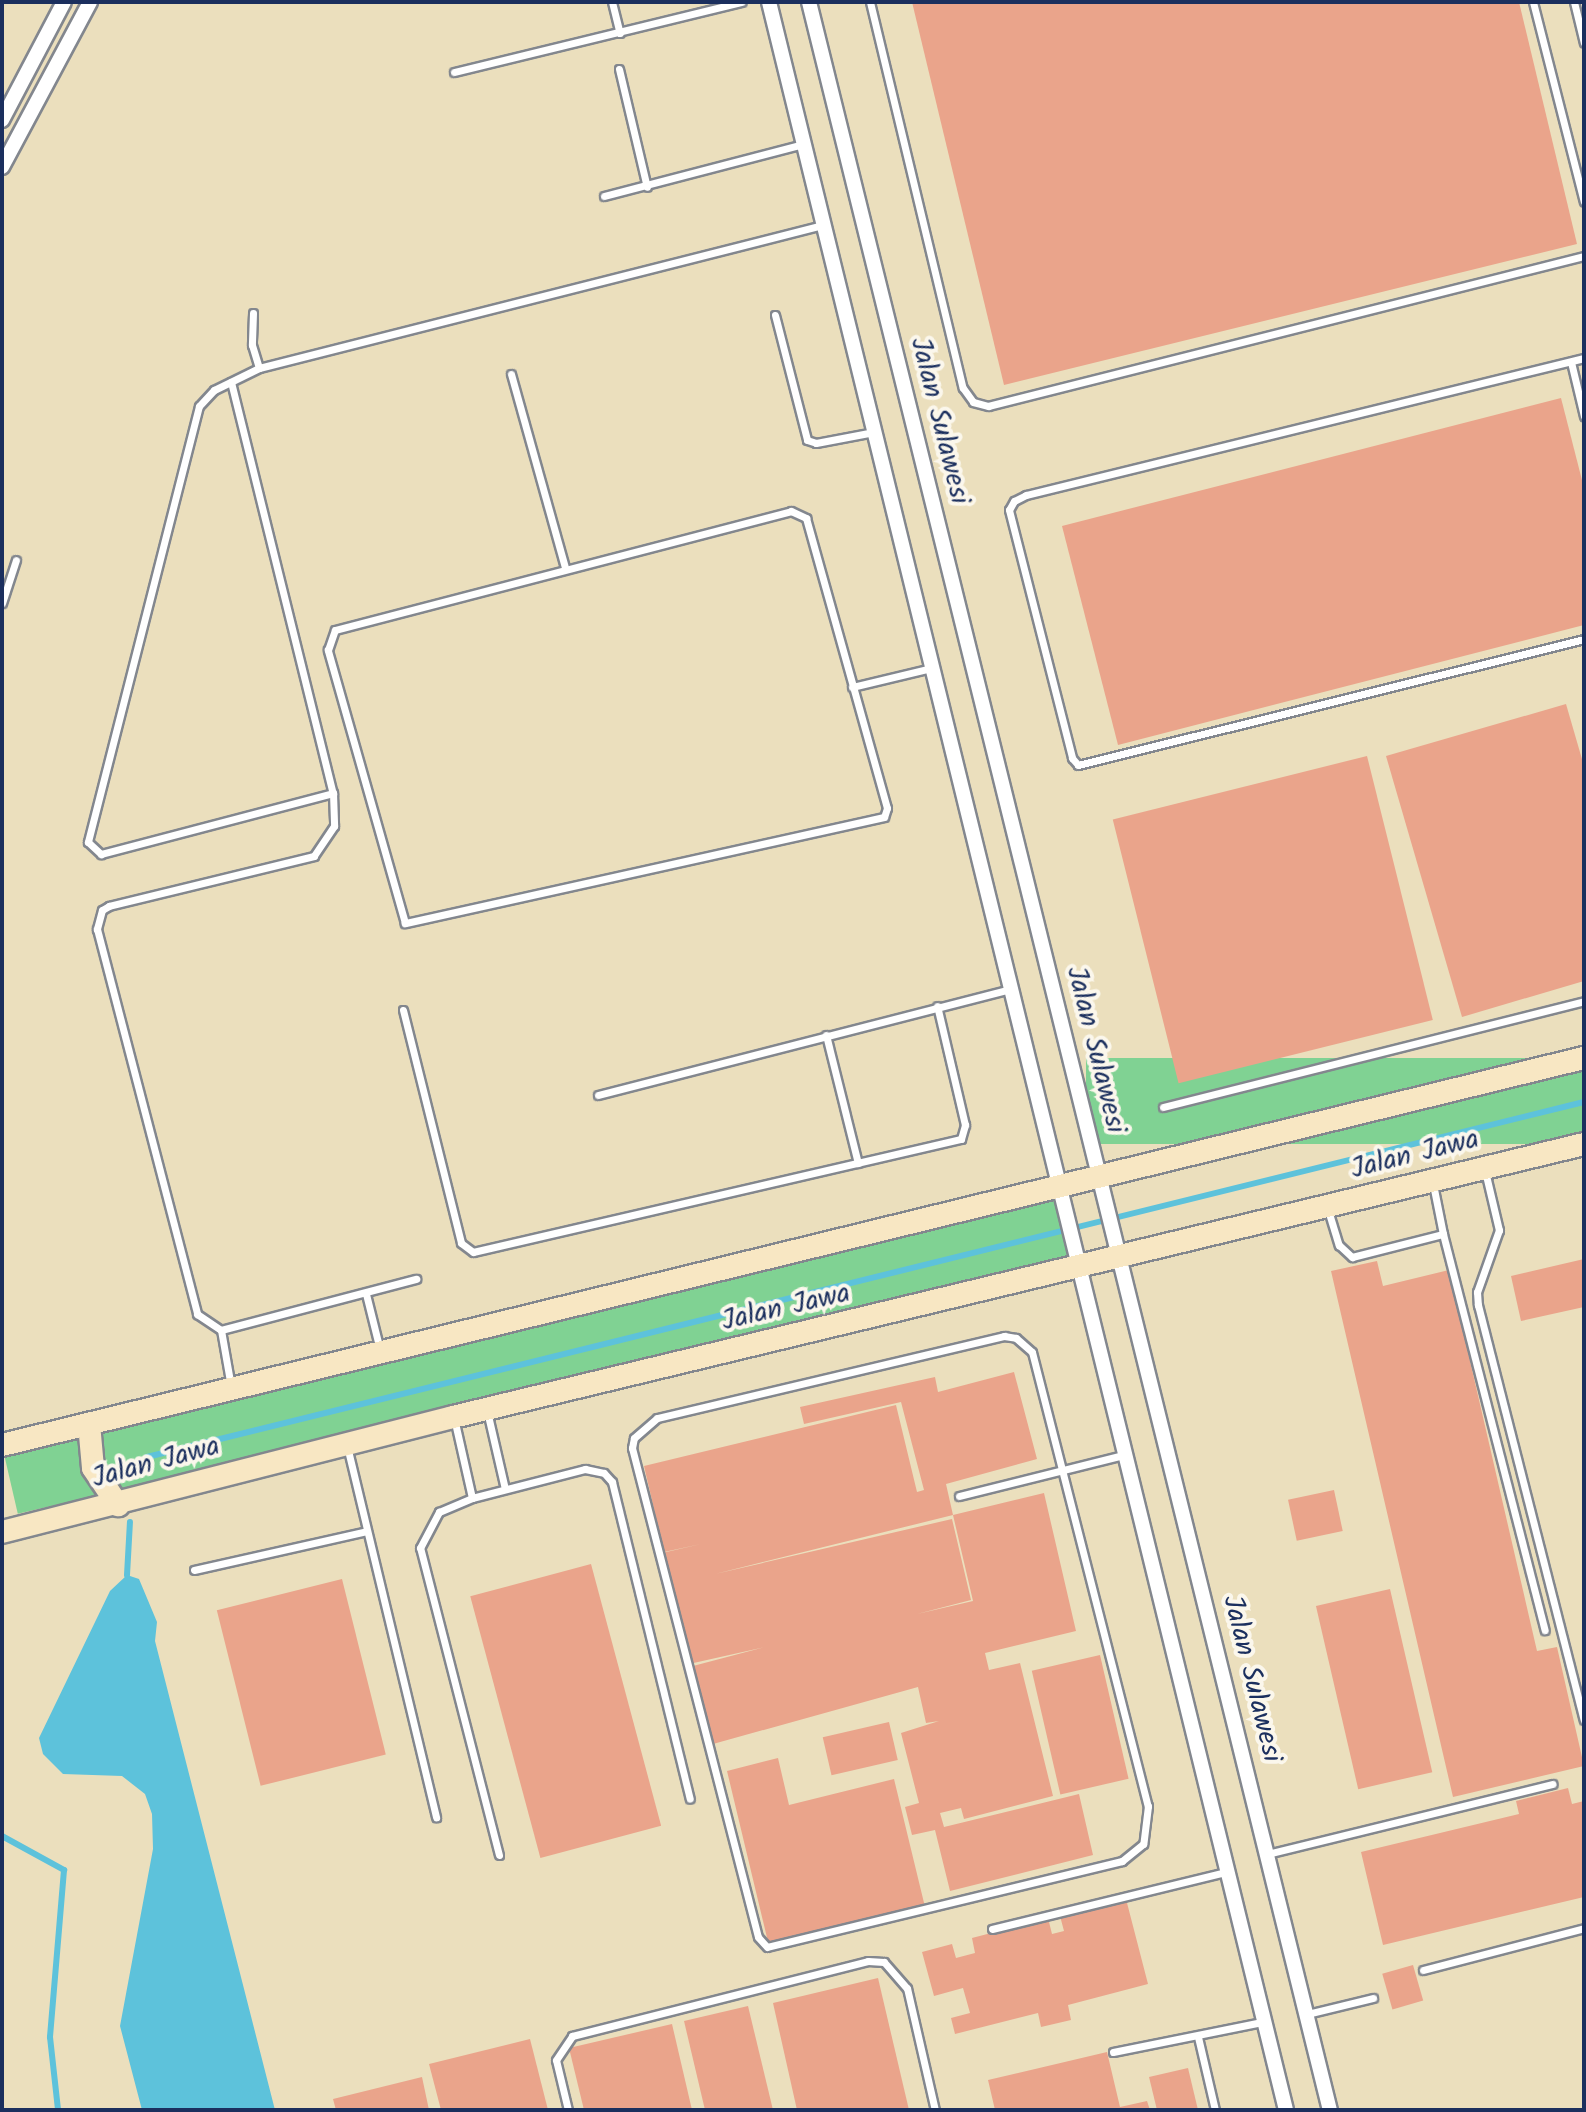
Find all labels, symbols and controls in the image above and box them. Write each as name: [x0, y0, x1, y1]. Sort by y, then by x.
street label: Jalan Sulawesi: [902, 334, 976, 508]
street label: Jalan Sulawesi: [1058, 963, 1132, 1137]
street label: Jalan Jawa: [1348, 1123, 1482, 1187]
street label: Jalan Jawa: [719, 1277, 853, 1339]
street label: Jalan Jawa: [89, 1430, 223, 1496]
street label: Jalan Sulawesi: [1214, 1592, 1288, 1766]

